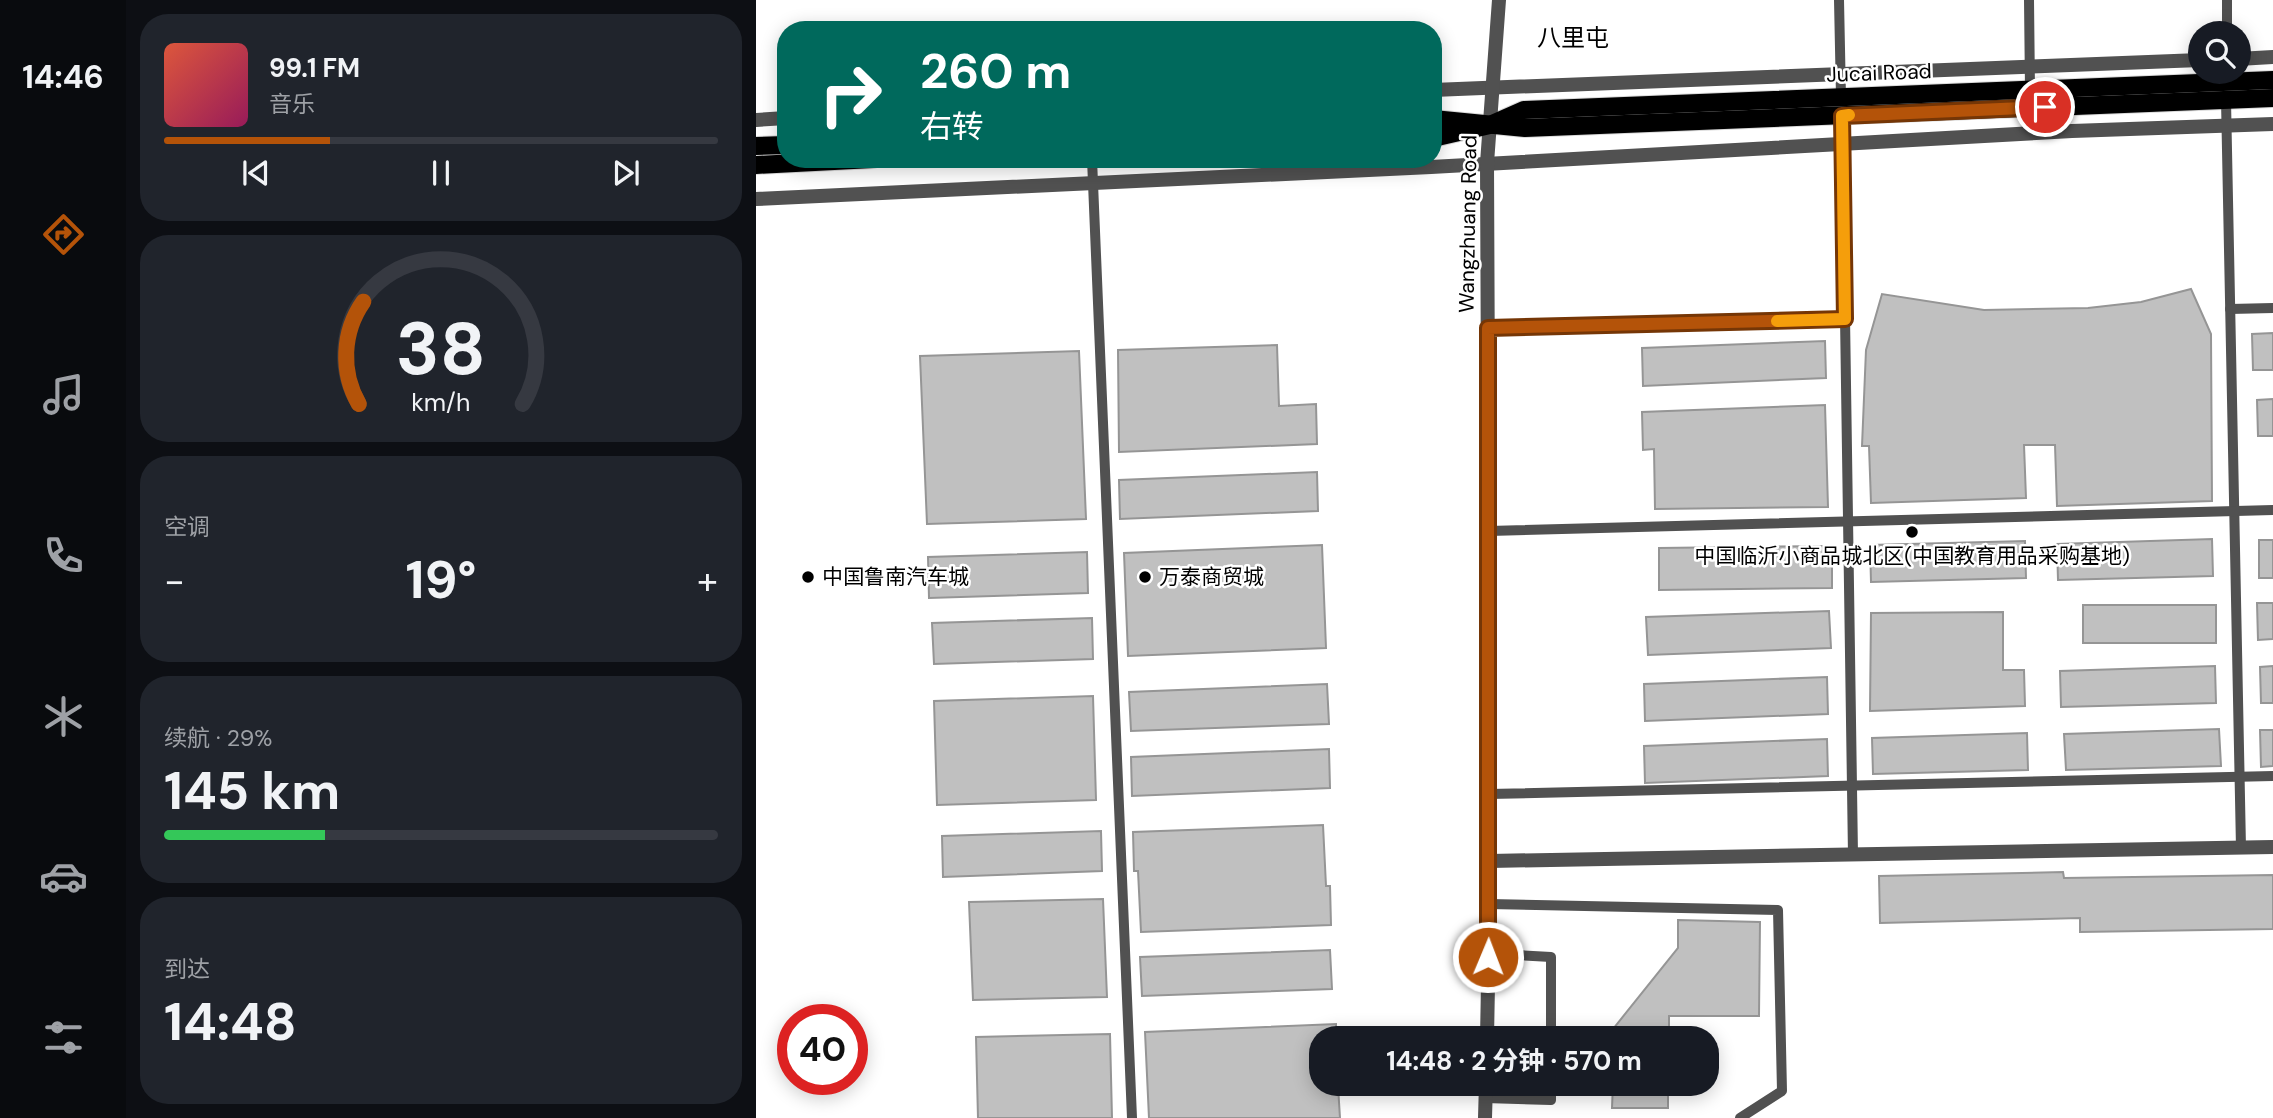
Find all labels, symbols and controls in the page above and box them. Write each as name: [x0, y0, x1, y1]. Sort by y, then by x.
map controls: [2188, 21, 2251, 84]
button: search: [2188, 21, 2251, 84]
district label: 八里屯: [1537, 22, 1609, 53]
text: 260 m: [920, 39, 1071, 103]
icon: right: [805, 49, 896, 140]
text: 99.1 FM: [269, 51, 360, 85]
text: 14:46: [22, 56, 104, 98]
street label: Jucai Road: [1826, 57, 1932, 89]
pin: [2015, 77, 2075, 137]
icon: arrive: [2026, 88, 2064, 126]
text: 音乐: [269, 89, 315, 119]
text: 右转: [920, 106, 984, 148]
street label: Wangzhuang Road: [1452, 135, 1484, 313]
icon: previous: [237, 154, 275, 192]
icon: pause: [422, 154, 460, 192]
icon: next: [607, 154, 645, 192]
icon: directions: [39, 210, 88, 259]
text: 38: [396, 303, 486, 398]
icon: music: [39, 370, 88, 419]
text: km/h: [411, 386, 471, 419]
text: 空调: [164, 512, 210, 542]
marker: 中国临沂小商品城北区(中国教育用品采购基地): [1904, 524, 1920, 540]
icon: phone: [39, 531, 88, 580]
place label: 中国临沂小商品城北区(中国教育用品采购基地): [1694, 542, 2130, 570]
text: 19°: [406, 546, 476, 614]
text: −: [164, 556, 185, 606]
text: +: [697, 556, 718, 606]
place label: 中国鲁南汽车城: [822, 563, 969, 591]
place label: 万泰商贸城: [1159, 563, 1264, 591]
marker: 中国鲁南汽车城: [800, 569, 816, 585]
marker: 万泰商贸城: [1137, 569, 1153, 585]
icon: climate: [39, 692, 88, 741]
text: 续航 · 29%: [164, 723, 272, 753]
text: 145 km: [164, 757, 340, 825]
icon: car: [39, 852, 88, 901]
position arrow: [1451, 920, 1525, 994]
text: 到达: [164, 954, 210, 984]
text: 14:48: [164, 988, 297, 1056]
speed limit sign: 40: [777, 1004, 868, 1095]
icon: filters: [39, 1013, 88, 1062]
text: 14:48 · 2 分钟 · 570 m: [1386, 1044, 1642, 1078]

